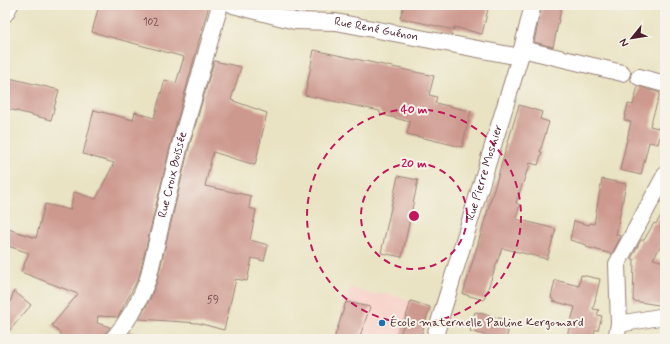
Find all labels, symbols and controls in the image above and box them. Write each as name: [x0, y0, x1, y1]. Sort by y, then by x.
street label: Rue René Guénon: [333, 14, 420, 45]
house number: 102: [143, 16, 159, 29]
north arrow: [612, 18, 652, 58]
text: N: [616, 36, 632, 49]
text: 40 m: [401, 102, 428, 118]
street label: Rue Pierre Mosnier: [463, 123, 507, 223]
street label: Rue Croix Boissée: [155, 130, 191, 220]
text: 20 m: [401, 156, 427, 172]
centre of rings: [407, 209, 421, 223]
house number: 59: [207, 294, 219, 307]
place label: École maternelle Pauline Kergomard: [390, 315, 583, 331]
marker: École maternelle Pauline Kergomard: [377, 318, 387, 328]

